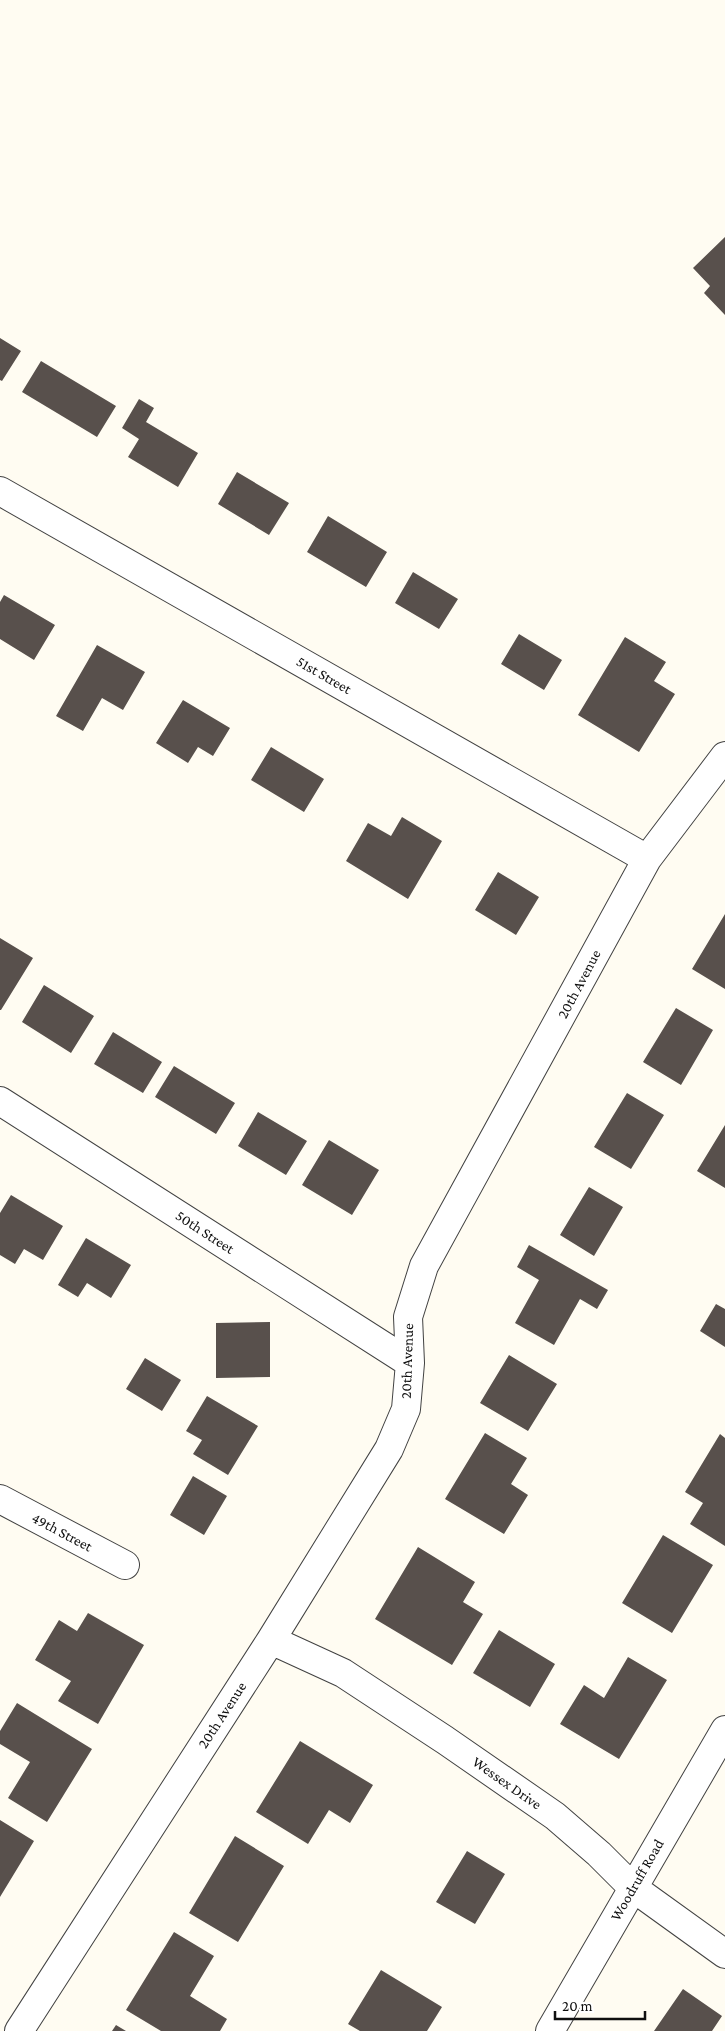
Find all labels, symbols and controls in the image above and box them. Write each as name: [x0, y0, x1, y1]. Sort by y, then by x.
street label: 51st Street: [294, 653, 355, 698]
street label: 20th Avenue: [554, 946, 604, 1021]
street label: 50th Street: [173, 1207, 238, 1257]
street label: 20th Avenue: [398, 1323, 416, 1399]
street label: 49th Street: [29, 1509, 96, 1555]
street label: 20th Avenue: [195, 1679, 250, 1751]
street label: Wessex Drive: [469, 1753, 545, 1813]
street label: Woodruff Road: [607, 1836, 667, 1924]
scale bar: [555, 1988, 645, 2020]
text: 20 m: [562, 1998, 593, 2014]

